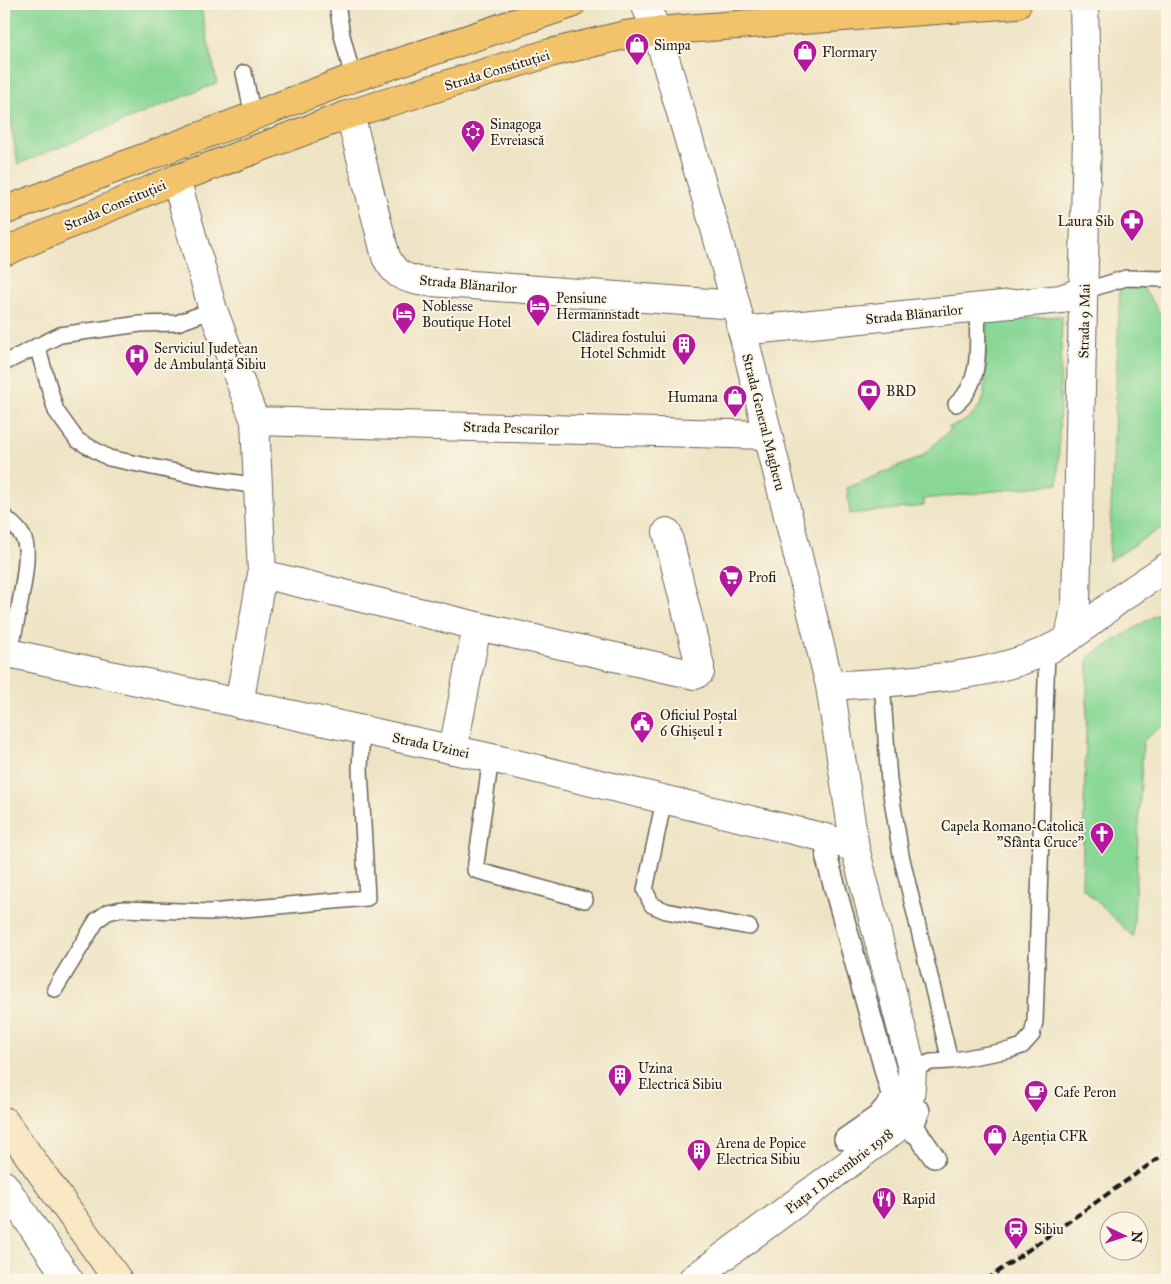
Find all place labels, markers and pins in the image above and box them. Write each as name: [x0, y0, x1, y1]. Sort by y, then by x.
shop icon: Simpa: [624, 32, 650, 66]
place label: Simpa: [654, 37, 691, 54]
shop icon: Flormary: [792, 39, 818, 73]
place label: Flormary: [822, 44, 877, 61]
place label: Sinagoga Evreiască: [490, 116, 544, 149]
synagogue icon: Sinagoga Evreiască: [460, 119, 486, 153]
pharmacy icon: Laura Sib: [1119, 208, 1145, 242]
place label: Laura Sib: [1057, 213, 1114, 230]
place label: Pensiune Hermannstadt: [556, 290, 640, 323]
hotel icon: Pensiune Hermannstadt: [525, 293, 551, 327]
place label: Noblesse Boutique Hotel: [422, 298, 511, 332]
hotel icon: Noblesse Boutique Hotel: [391, 301, 417, 335]
place label: Clădirea fostului Hotel Schmidt: [572, 329, 666, 362]
building icon: Clădirea fostului Hotel Schmidt: [671, 332, 697, 366]
place label: Serviciul Județean de Ambulanță Sibiu: [154, 340, 267, 373]
hospital icon: Serviciul Județean de Ambulanță Sibiu: [124, 343, 150, 377]
bank icon: BRD: [856, 378, 882, 412]
place label: BRD: [886, 383, 916, 400]
shop icon: Humana: [722, 384, 748, 418]
place label: Humana: [667, 389, 718, 406]
supermarket icon: Profi: [718, 564, 744, 598]
place label: Profi: [748, 569, 777, 586]
place label: Oficiul Poștal 6 Ghișeul 1: [660, 707, 738, 740]
public building icon: Oficiul Poștal 6 Ghișeul 1: [629, 710, 655, 744]
place label: Capela Romano-Catolică "Sfânta Cruce": [941, 818, 1084, 851]
church icon: Capela Romano-Catolică "Sfânta Cruce": [1089, 821, 1115, 855]
place label: Uzina Electrică Sibiu: [638, 1060, 723, 1093]
building icon: Uzina Electrică Sibiu: [607, 1063, 633, 1097]
cafe icon: Cafe Peron: [1023, 1079, 1049, 1113]
place label: Cafe Peron: [1054, 1084, 1117, 1101]
shop icon: Agenția CFR: [982, 1123, 1008, 1157]
place label: Agenția CFR: [1011, 1128, 1089, 1145]
place label: Arena de Popice Electrica Sibiu: [715, 1135, 806, 1168]
building icon: Arena de Popice Electrica Sibiu: [686, 1138, 712, 1172]
restaurant icon: Rapid: [871, 1186, 897, 1220]
place label: Rapid: [902, 1191, 936, 1208]
station icon: Sibiu: [1003, 1216, 1029, 1250]
place label: Sibiu: [1034, 1221, 1064, 1238]

